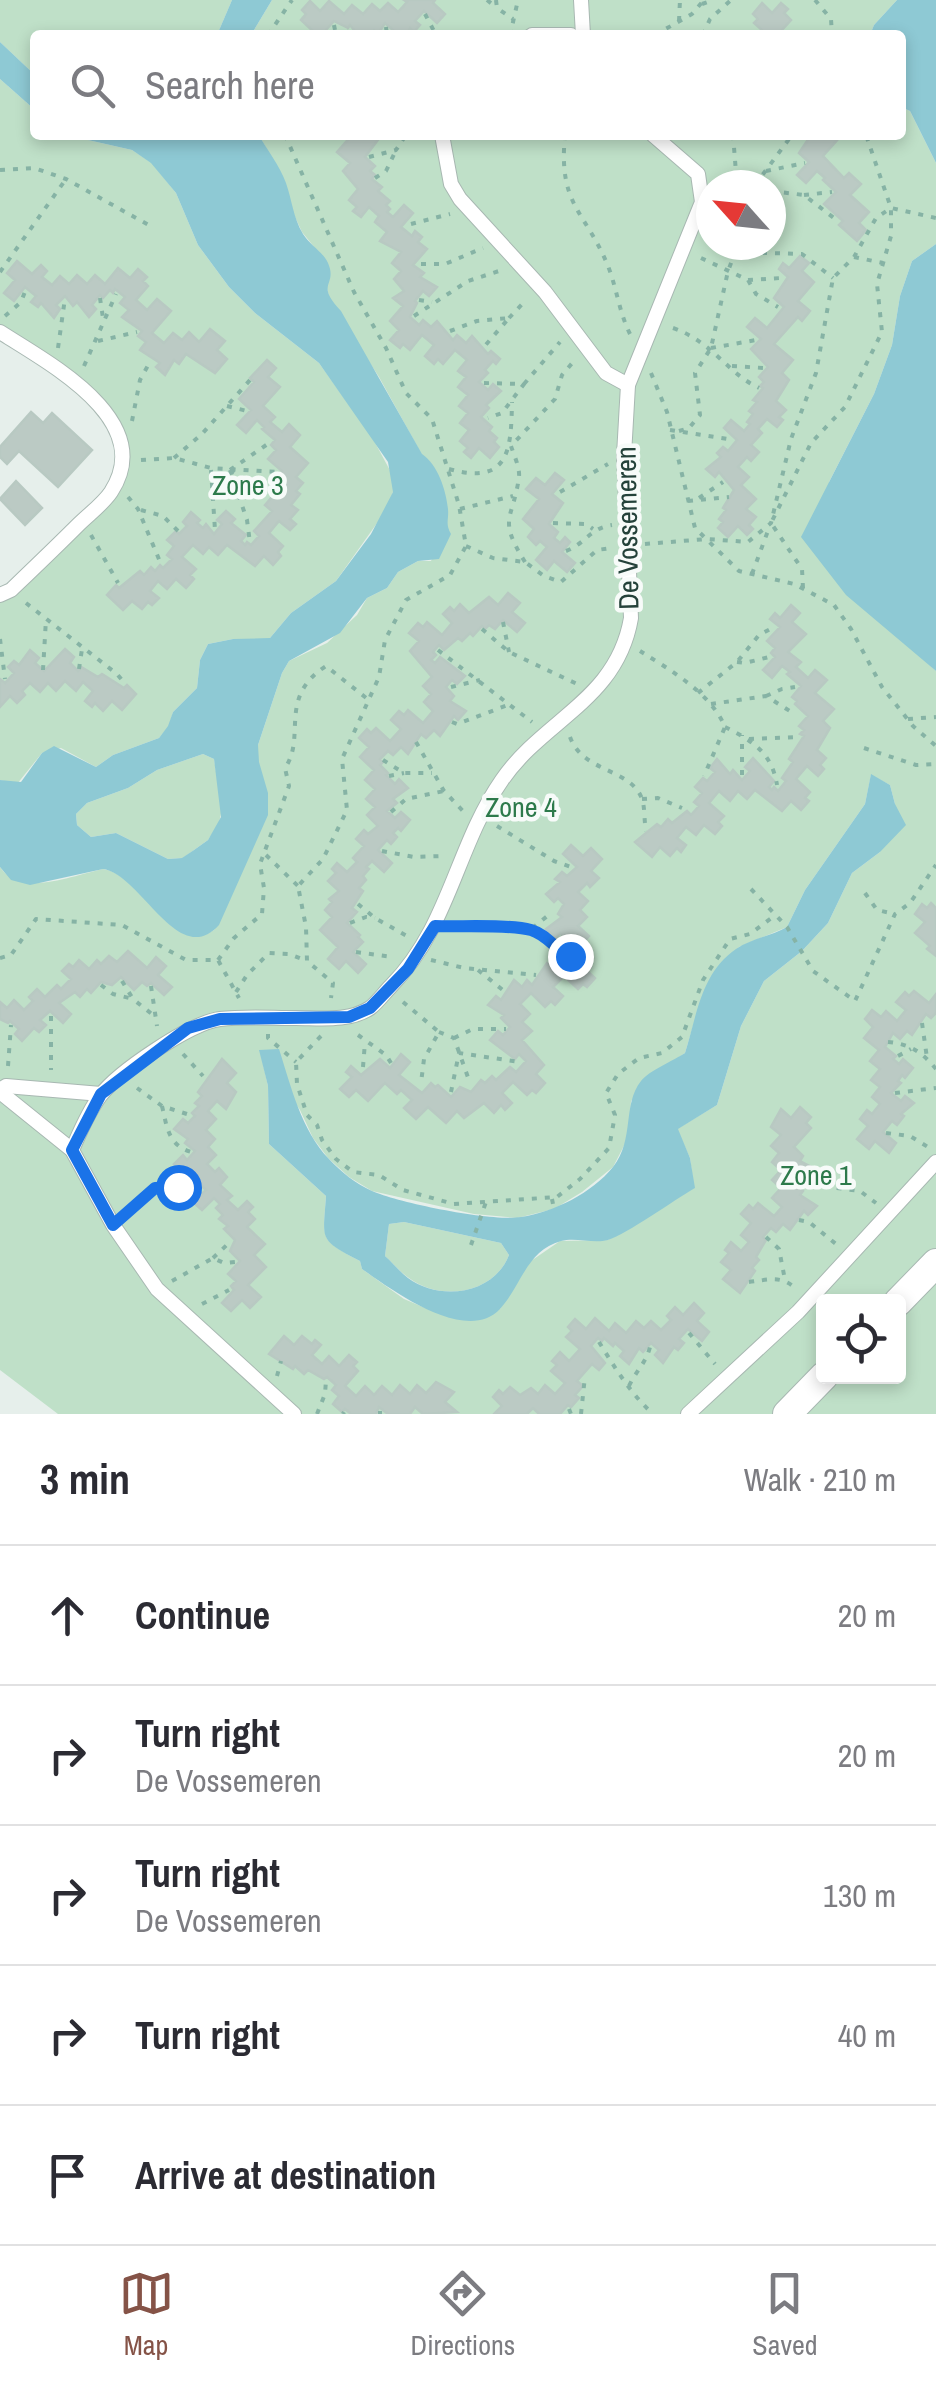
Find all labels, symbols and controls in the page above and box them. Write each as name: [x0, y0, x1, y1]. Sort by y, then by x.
search box: [30, 30, 906, 140]
icon: search: [65, 58, 120, 113]
text: Search here: [145, 60, 315, 111]
north arrow: [696, 170, 786, 260]
street label: De Vossemeren: [607, 446, 647, 610]
park label: Zone 3: [212, 466, 284, 504]
park label: Zone 4: [485, 788, 557, 826]
route end: [548, 934, 594, 980]
park label: Zone 1: [780, 1156, 852, 1194]
route start: [156, 1165, 202, 1211]
map controls: [816, 1294, 906, 1384]
button: locate: [816, 1294, 906, 1384]
text: 3 min: [40, 1451, 130, 1507]
text: Walk · 210 m: [744, 1458, 896, 1501]
icon: ahead: [40, 1588, 95, 1643]
text: Continue: [135, 1590, 270, 1641]
text: 20 m: [838, 1594, 896, 1637]
text: Turn right: [135, 1708, 280, 1759]
icon: right: [40, 1728, 95, 1783]
text: 20 m: [838, 1734, 896, 1777]
text: De Vossemeren: [135, 1759, 322, 1802]
text: Turn right: [135, 1848, 280, 1899]
icon: right: [40, 1868, 95, 1923]
text: 130 m: [823, 1874, 896, 1917]
text: De Vossemeren: [135, 1899, 322, 1942]
icon: right: [40, 2008, 95, 2063]
text: Turn right: [135, 2010, 280, 2061]
text: 40 m: [838, 2014, 896, 2057]
icon: arrive: [40, 2148, 95, 2203]
text: Arrive at destination: [135, 2150, 436, 2201]
tab: Map: [119, 2266, 174, 2364]
tab: Directions: [411, 2266, 515, 2364]
tab: Saved: [752, 2266, 817, 2364]

